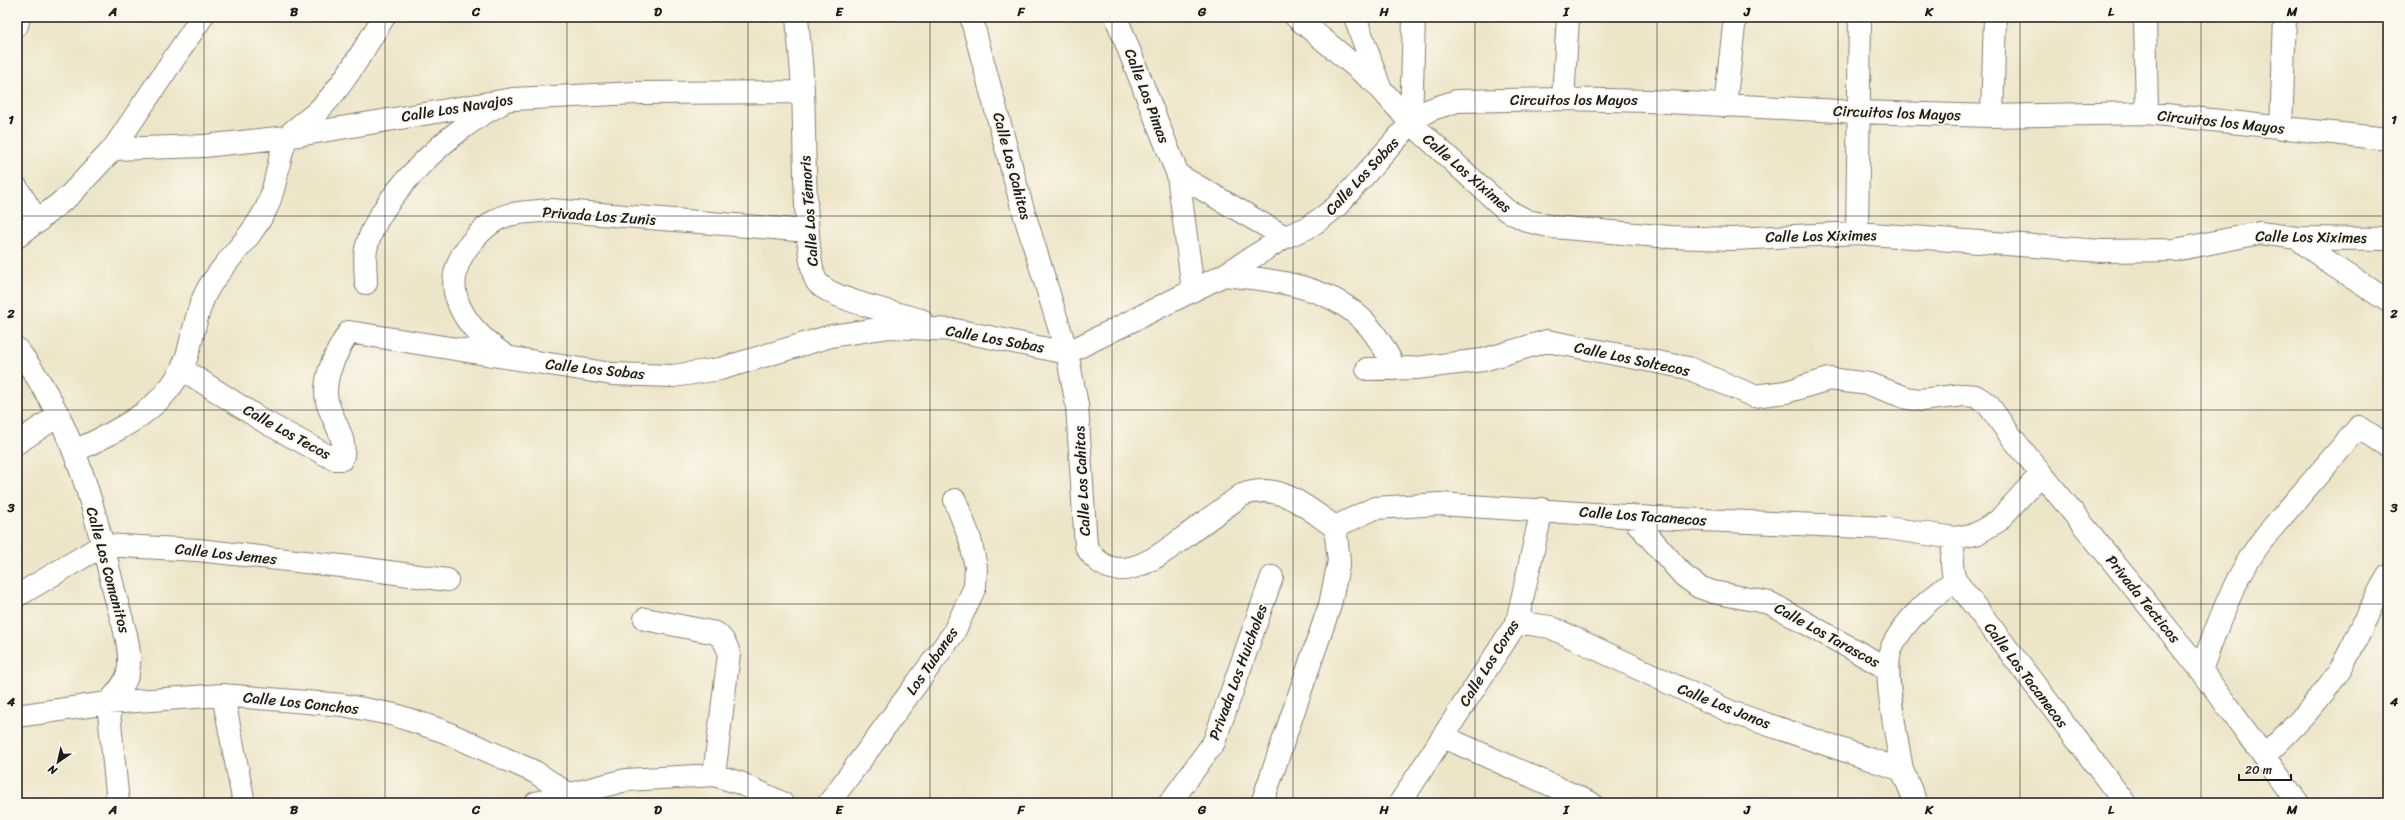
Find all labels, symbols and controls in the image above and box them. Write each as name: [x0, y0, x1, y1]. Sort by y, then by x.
text: A: [108, 0, 117, 23]
text: B: [290, 0, 299, 23]
text: C: [471, 0, 481, 23]
text: D: [654, 0, 662, 23]
text: E: [835, 0, 844, 23]
text: F: [1016, 0, 1025, 23]
text: G: [1197, 0, 1207, 23]
text: H: [1378, 0, 1389, 23]
text: I: [1562, 0, 1570, 23]
text: J: [1743, 0, 1751, 23]
text: K: [1924, 0, 1934, 23]
text: L: [2108, 0, 2115, 23]
text: M: [2286, 0, 2298, 23]
street label: Calle Los Pimas: [1117, 45, 1177, 147]
street label: Calle Los Navajos: [399, 86, 515, 130]
street label: Circuitos los Mayos: [1510, 87, 1638, 113]
street label: Circuitos los Mayos: [1833, 98, 1961, 128]
street label: Circuitos los Mayos: [2156, 102, 2286, 142]
text: 1: [8, 108, 14, 131]
text: 1: [2391, 108, 2397, 131]
street label: Calle Los Cahitas: [985, 109, 1039, 223]
street label: Calle Los Xiximes: [1416, 127, 1518, 220]
street label: Calle Los Sobas: [1318, 131, 1406, 221]
street label: Calle Los Témoris: [792, 154, 826, 267]
street label: Privada Los Zunis: [541, 199, 657, 233]
street label: Calle Los Xiximes: [1765, 222, 1878, 250]
street label: Calle Los Xiximes: [2255, 223, 2368, 251]
text: 2: [6, 302, 15, 325]
text: 2: [2389, 302, 2398, 325]
street label: Calle Los Sobas: [944, 318, 1046, 360]
street label: Calle Los Soltecos: [1572, 334, 1692, 384]
street label: Calle Los Sobas: [544, 351, 646, 387]
street label: Calle Los Tecos: [238, 397, 336, 467]
street label: Calle Los Cahitas: [1066, 424, 1098, 537]
text: 3: [6, 496, 15, 519]
text: 3: [2389, 496, 2398, 519]
street label: Calle Los Tacanecos: [1579, 499, 1708, 533]
street label: Calle Los Comanitos: [79, 504, 137, 636]
street label: Calle Los Jemes: [174, 536, 278, 572]
street label: Privada Tecticos: [2099, 549, 2187, 649]
street label: Calle Los Tarascos: [1769, 595, 1885, 675]
street label: Privada Los Huicholes: [1201, 600, 1275, 744]
street label: Calle Los Coras: [1452, 614, 1526, 712]
street label: Calle Los Tacanecos: [1977, 616, 2075, 734]
street label: Los Tubanes: [899, 621, 965, 701]
street label: Calle Los Janos: [1673, 675, 1775, 737]
street label: Calle Los Conchos: [242, 684, 360, 722]
text: 4: [6, 690, 16, 713]
text: 4: [2389, 690, 2399, 713]
north arrow: [38, 742, 78, 782]
scale bar: [2239, 756, 2291, 782]
text: 20 m: [2245, 759, 2272, 781]
text: N: [44, 760, 62, 780]
text: A: [108, 798, 117, 820]
text: B: [290, 798, 299, 820]
text: C: [471, 798, 481, 820]
text: D: [654, 798, 662, 820]
text: E: [835, 798, 844, 820]
text: F: [1016, 798, 1025, 820]
text: G: [1197, 798, 1207, 820]
text: H: [1378, 798, 1389, 820]
text: I: [1562, 798, 1570, 820]
text: J: [1743, 798, 1751, 820]
text: K: [1924, 798, 1934, 820]
text: L: [2108, 798, 2115, 820]
text: M: [2286, 798, 2298, 820]

